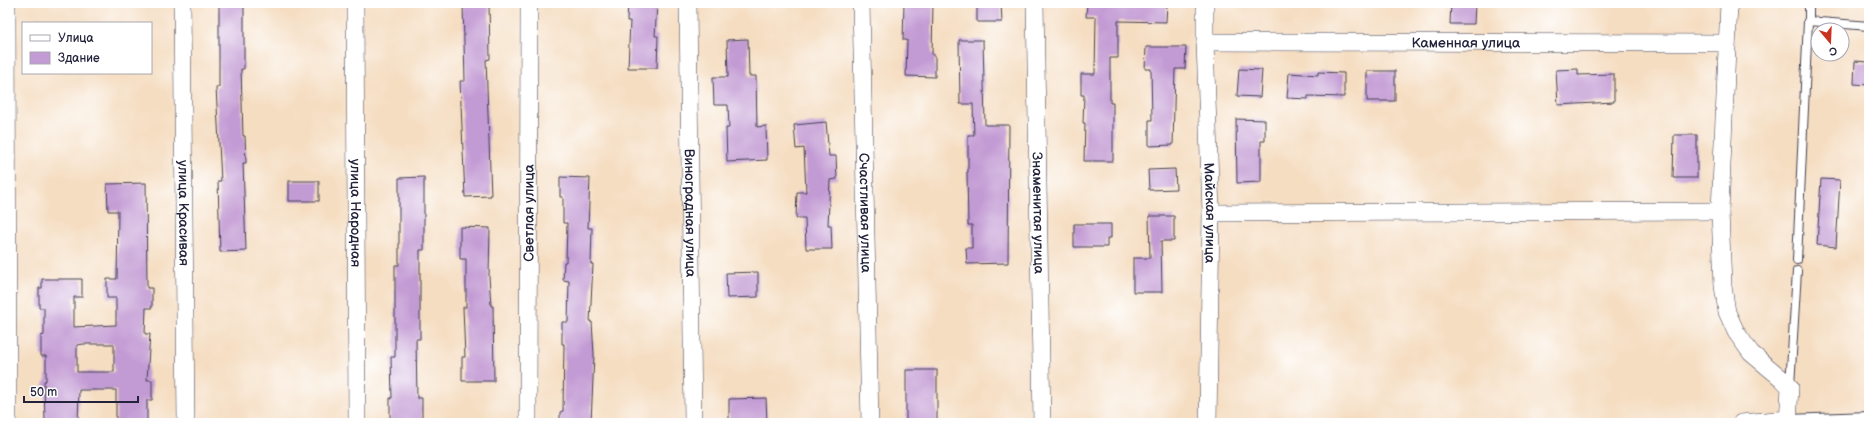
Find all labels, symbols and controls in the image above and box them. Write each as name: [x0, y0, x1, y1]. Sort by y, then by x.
legend: [22, 22, 152, 74]
north arrow: [1810, 22, 1850, 62]
text: Улица: [58, 31, 94, 46]
street label: Каменная улица: [1412, 34, 1521, 52]
text: С: [1827, 44, 1839, 58]
text: Здание: [58, 51, 100, 66]
street label: Виноградная улица: [681, 149, 699, 278]
street label: Знаменитая улица: [1028, 152, 1048, 275]
street label: Счастливая улица: [855, 153, 875, 274]
street label: улица Народная: [347, 159, 364, 268]
street label: улица Красивая: [174, 160, 193, 266]
street label: Майская улица: [1200, 162, 1219, 264]
street label: Светлая улица: [520, 163, 538, 262]
scale bar: [24, 378, 138, 404]
text: 50 m: [30, 385, 57, 400]

